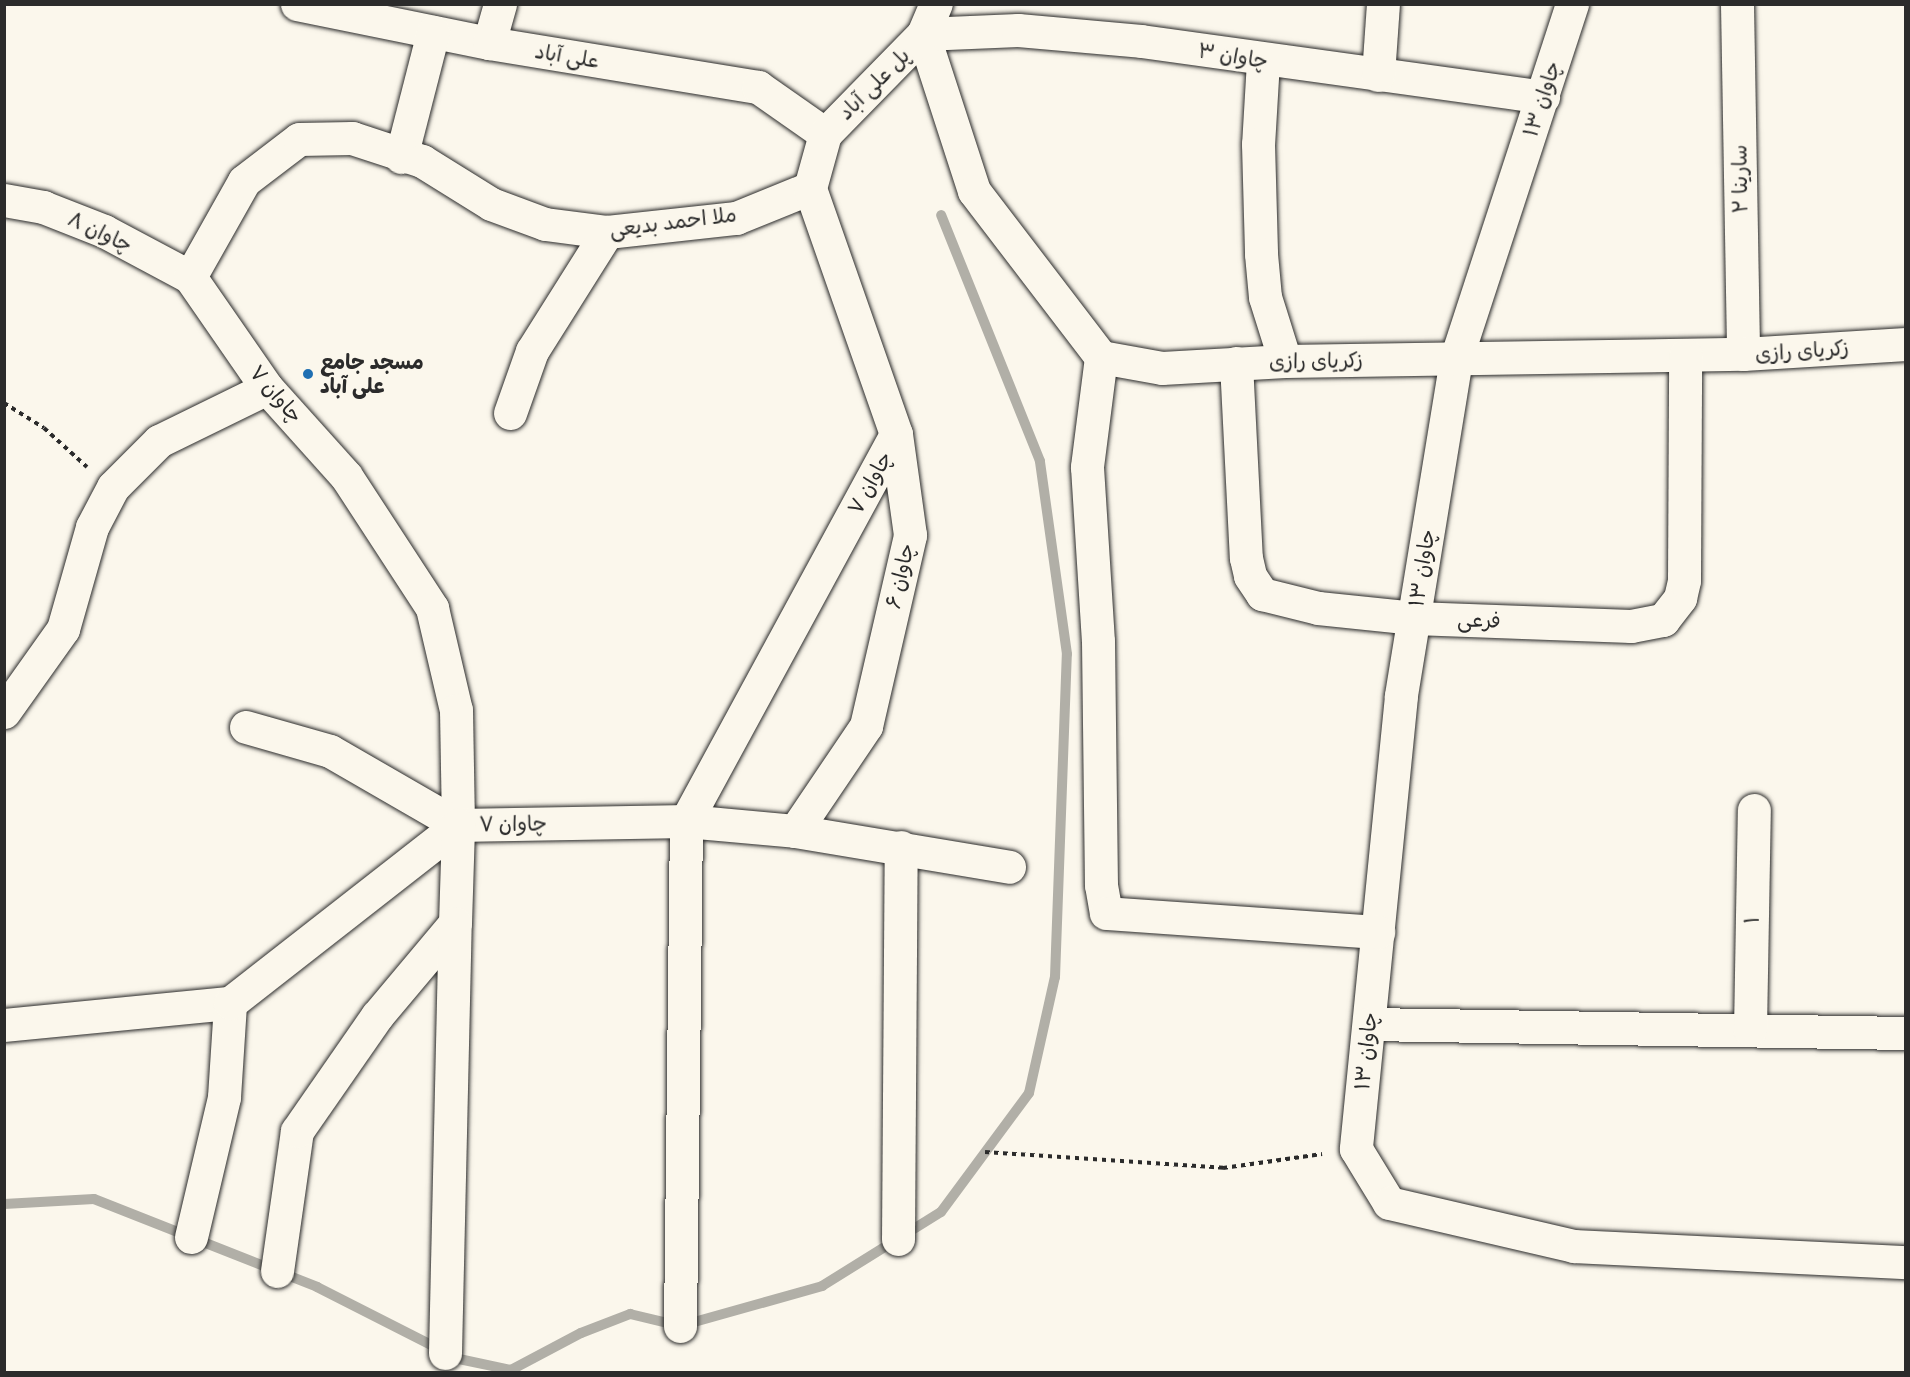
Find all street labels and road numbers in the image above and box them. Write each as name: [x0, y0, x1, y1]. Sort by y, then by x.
street label: علی آباد: [533, 38, 601, 74]
street label: چاوان ۳: [1196, 38, 1270, 74]
street label: پل علی آباد: [833, 43, 915, 125]
street label: چاوان ۱۳: [1518, 58, 1566, 140]
street label: سارینا ۲: [1727, 144, 1753, 214]
street label: ملا احمد بدیعی: [608, 202, 738, 242]
street label: چاوان ۸: [64, 206, 136, 258]
street label: زکریای رازی: [1754, 335, 1850, 367]
street label: زکریای رازی: [1269, 348, 1363, 374]
street label: چاوان ۷: [244, 360, 308, 428]
street label: چاوان ۷: [842, 447, 898, 519]
street label: چاوان ۱۳: [1403, 527, 1441, 609]
street label: چاوان ۶: [880, 541, 920, 611]
street label: فرعی: [1457, 607, 1501, 633]
street label: چاوان ۷: [479, 811, 547, 837]
street label: ۱: [1739, 916, 1765, 924]
street label: چاوان ۱۳: [1349, 1011, 1383, 1091]

